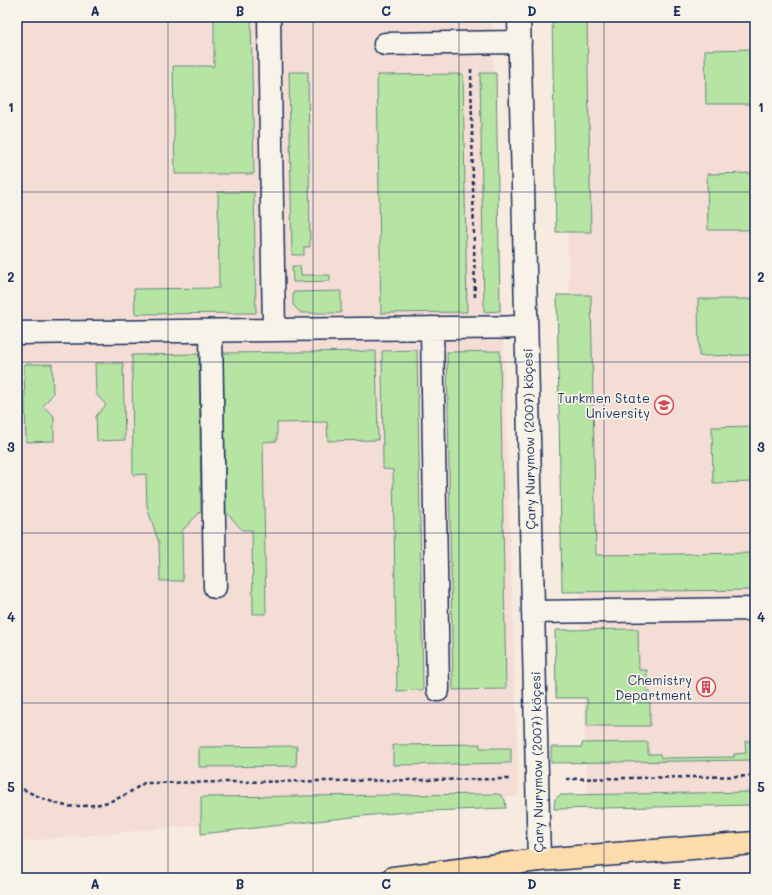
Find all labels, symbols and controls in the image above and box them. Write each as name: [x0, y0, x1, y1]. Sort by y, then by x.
text: A: [90, 2, 100, 19]
text: B: [236, 2, 245, 19]
text: C: [381, 2, 391, 19]
text: D: [527, 2, 537, 19]
text: E: [673, 2, 681, 19]
text: 1: [8, 98, 14, 115]
text: 1: [758, 98, 764, 115]
text: 2: [7, 268, 15, 285]
text: 2: [757, 268, 765, 285]
street label: Çary Nurymow (2007) köçesi: [518, 348, 539, 530]
place label: Turkmen State University: [558, 389, 650, 421]
school or university icon: Turkmen State University: [653, 394, 675, 416]
text: 3: [7, 438, 15, 455]
text: 3: [757, 438, 765, 455]
text: 4: [7, 608, 15, 625]
text: 4: [757, 608, 765, 625]
street label: Çary Nurymow (2007) köçesi: [526, 671, 547, 853]
place label: Chemistry Department: [615, 671, 692, 703]
building icon: Chemistry Department: [695, 676, 717, 698]
text: 5: [7, 778, 15, 795]
text: 5: [757, 778, 765, 795]
text: A: [90, 875, 100, 892]
text: B: [236, 875, 245, 892]
text: C: [381, 875, 391, 892]
text: D: [527, 875, 537, 892]
text: E: [673, 875, 681, 892]

